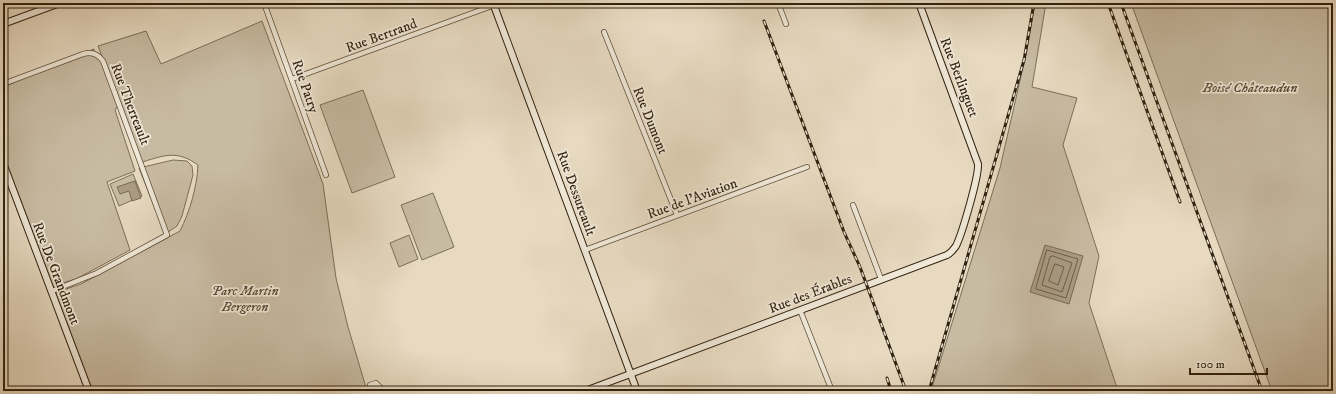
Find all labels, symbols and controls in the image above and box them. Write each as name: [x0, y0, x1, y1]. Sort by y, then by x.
street label: Rue Bertrand: [343, 15, 419, 57]
street label: Rue Berlinguet: [936, 35, 983, 120]
street label: Rue Patry: [288, 57, 323, 116]
street label: Rue Therreault: [106, 61, 154, 148]
park label: Boisé Châteaudun: [1202, 79, 1297, 97]
street label: Rue Dumont: [628, 84, 672, 157]
street label: Rue Dessureault: [552, 148, 600, 239]
street label: Rue de l'Aviation: [645, 174, 740, 224]
street label: Rue De Grandmont: [28, 220, 84, 328]
street label: Rue des Érables: [766, 270, 855, 318]
park label: Parc Martin Bergeron: [211, 282, 279, 316]
scale bar: [1190, 350, 1267, 376]
text: 100 m: [1196, 357, 1225, 372]

